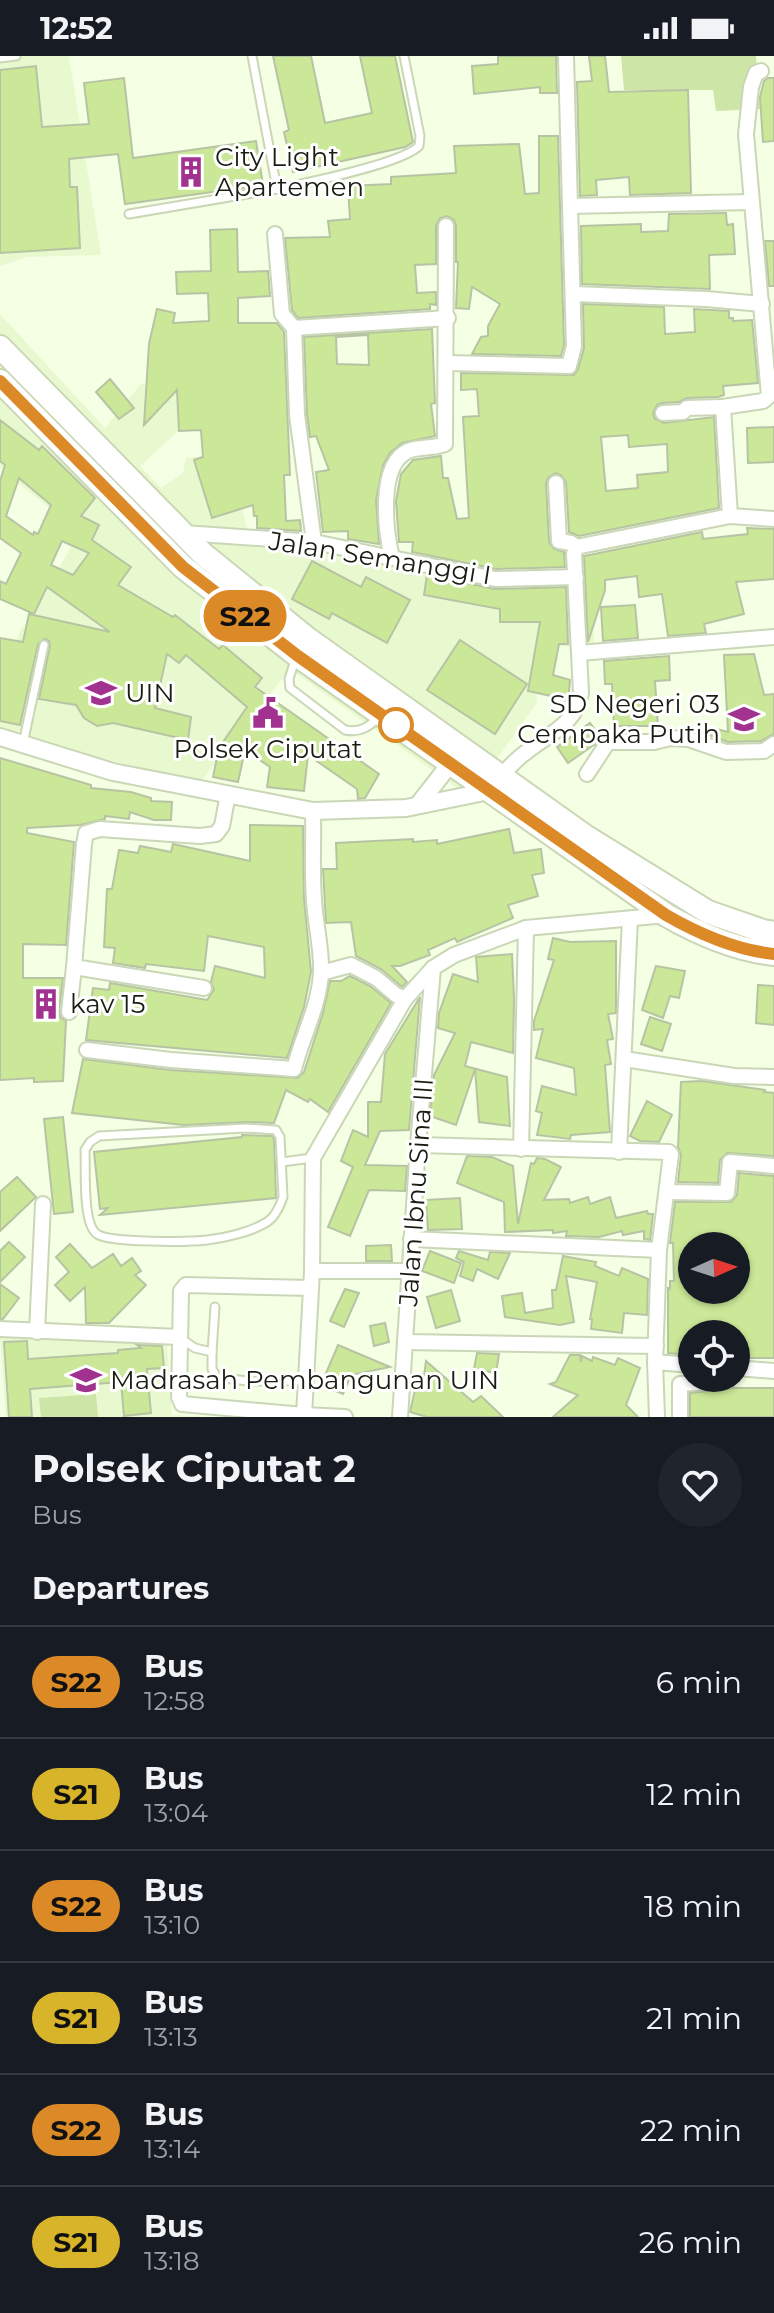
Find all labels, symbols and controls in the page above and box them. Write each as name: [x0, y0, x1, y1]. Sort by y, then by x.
text: 12:52: [40, 10, 113, 47]
place label: City Light Apartemen: [215, 141, 364, 203]
building icon: City Light Apartemen: [174, 155, 208, 189]
street label: Jalan Semanggi I: [266, 524, 493, 591]
line badge: S22: [199, 590, 291, 642]
text: S22: [220, 599, 270, 633]
school or university icon: UIN: [84, 676, 118, 710]
place label: UIN: [125, 677, 175, 709]
place label: SD Negeri 03 Cempaka Putih: [517, 688, 720, 750]
public building icon: Polsek Ciputat: [251, 696, 285, 730]
school or university icon: SD Negeri 03 Cempaka Putih: [727, 702, 761, 736]
unlabelled marker: [379, 708, 413, 742]
place label: Polsek Ciputat: [174, 733, 362, 765]
building icon: kav 15: [29, 987, 63, 1021]
place label: kav 15: [70, 988, 145, 1020]
street label: Jalan Ibnu Sina III: [392, 1077, 440, 1308]
north arrow: [678, 1232, 750, 1304]
map controls: [678, 1232, 750, 1392]
button: locate: [678, 1320, 750, 1392]
school or university icon: Madrasah Pembangunan UIN: [69, 1363, 103, 1397]
place label: Madrasah Pembangunan UIN: [110, 1364, 499, 1396]
button: heart: [658, 1443, 742, 1527]
text: Polsek Ciputat 2: [32, 1445, 356, 1492]
text: Bus: [32, 1499, 82, 1531]
text: Departures: [32, 1570, 209, 1607]
text: Bus: [144, 1648, 204, 1685]
text: 6 min: [656, 1664, 742, 1701]
text: S22: [51, 1665, 101, 1699]
text: 12:58: [144, 1685, 205, 1717]
text: Bus: [144, 1760, 204, 1797]
text: 12 min: [646, 1776, 742, 1813]
text: S21: [53, 1777, 99, 1811]
text: 13:04: [144, 1797, 208, 1829]
text: Bus: [144, 1872, 204, 1909]
text: 18 min: [644, 1888, 742, 1925]
text: S22: [51, 1889, 101, 1923]
text: 13:10: [144, 1909, 200, 1941]
text: Bus: [144, 1984, 204, 2021]
text: 21 min: [646, 2000, 742, 2037]
text: S21: [53, 2001, 99, 2035]
text: 13:13: [144, 2021, 198, 2053]
text: Bus: [144, 2096, 204, 2133]
text: 22 min: [640, 2112, 742, 2149]
text: S22: [51, 2113, 101, 2147]
text: 13:14: [144, 2133, 200, 2165]
text: Bus: [144, 2208, 204, 2245]
text: 26 min: [639, 2224, 742, 2261]
text: S21: [53, 2225, 99, 2259]
text: 13:18: [144, 2245, 200, 2277]

